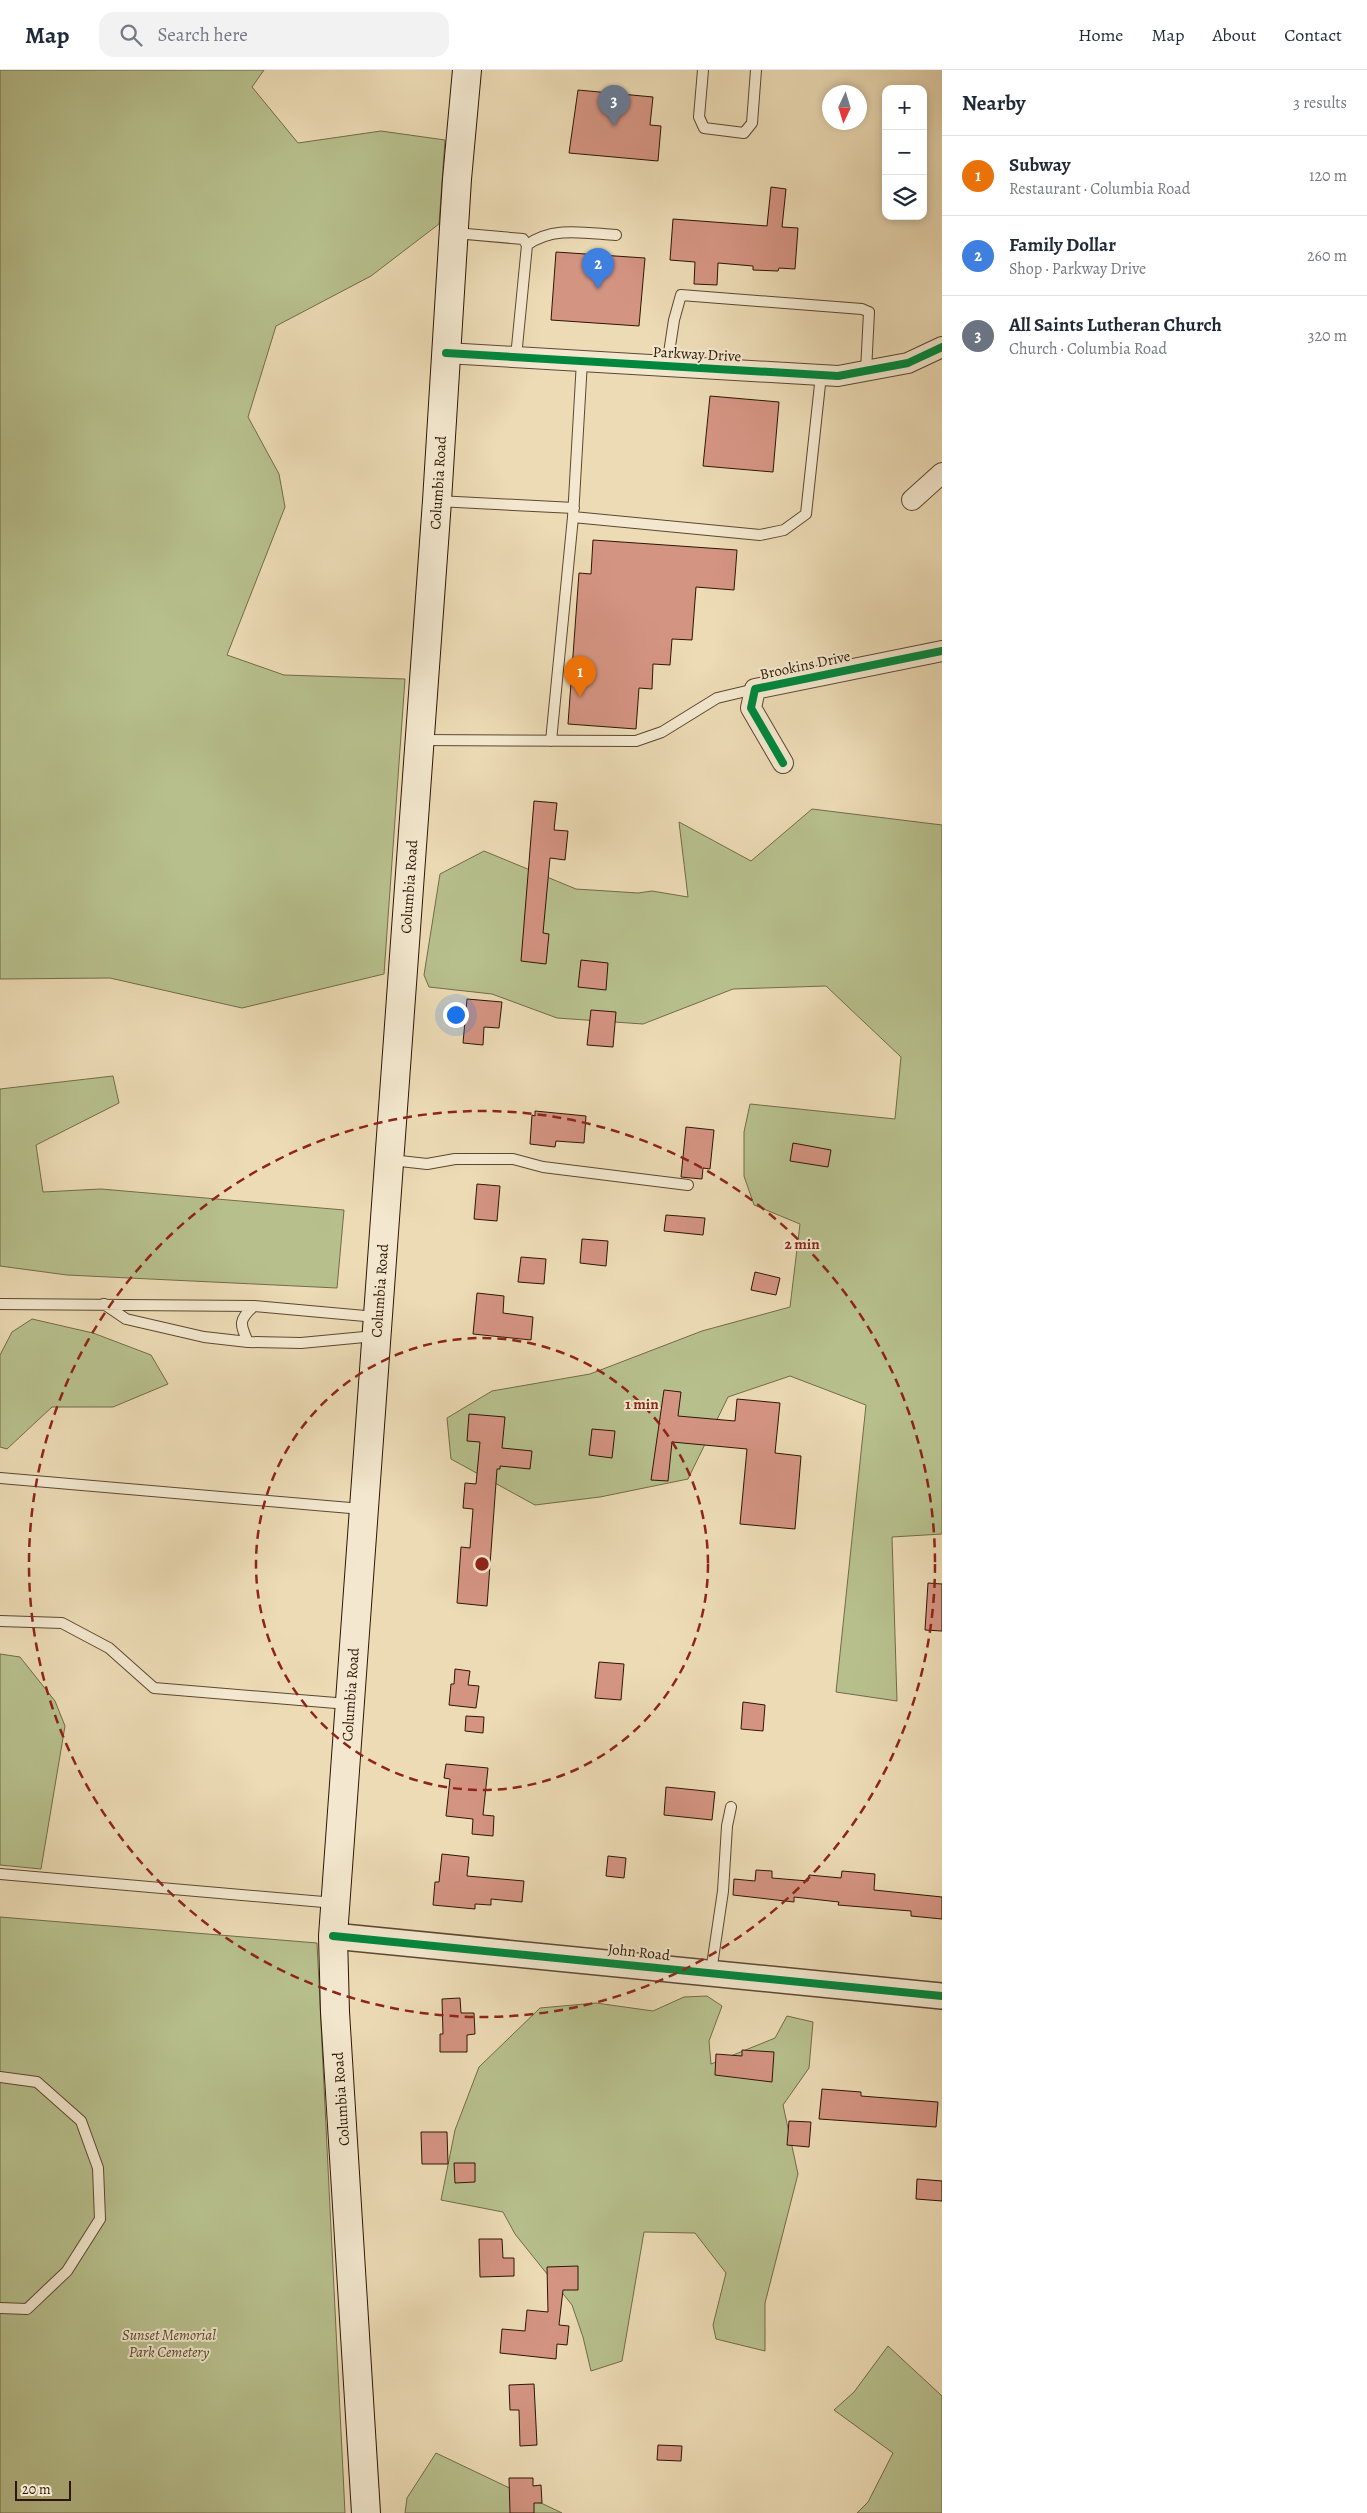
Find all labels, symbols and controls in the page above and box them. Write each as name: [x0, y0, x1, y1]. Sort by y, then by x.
search box: [99, 12, 449, 57]
text: Map: [25, 19, 69, 51]
icon: search: [117, 21, 145, 49]
text: Search here: [157, 22, 248, 48]
text: Home: [1078, 23, 1123, 47]
text: Map: [1151, 23, 1184, 47]
text: About: [1212, 23, 1256, 47]
text: Contact: [1284, 23, 1342, 47]
pin: 3: [598, 85, 630, 126]
north arrow: [822, 85, 867, 130]
map controls: [882, 85, 927, 220]
button: +: [882, 85, 927, 130]
text: Nearby: [962, 89, 1025, 117]
text: 3 results: [1293, 92, 1347, 114]
button: −: [882, 130, 927, 175]
text: Subway: [1009, 152, 1071, 178]
text: 1: [975, 165, 981, 187]
text: 120 m: [1309, 165, 1347, 187]
button: layers: [882, 175, 927, 220]
text: Restaurant · Columbia Road: [1009, 178, 1190, 200]
text: Family Dollar: [1009, 232, 1116, 258]
text: 2: [974, 245, 982, 267]
text: 260 m: [1307, 245, 1347, 267]
pin: 2: [582, 248, 614, 289]
text: Shop · Parkway Drive: [1009, 258, 1146, 280]
text: All Saints Lutheran Church: [1009, 312, 1222, 338]
text: 3: [975, 325, 981, 347]
text: 320 m: [1308, 325, 1347, 347]
text: Church · Columbia Road: [1009, 338, 1167, 360]
street label: Parkway Drive: [652, 342, 742, 366]
street label: Columbia Road: [425, 434, 451, 530]
street label: Brookins Drive: [758, 646, 852, 684]
pin: 1: [564, 656, 596, 697]
street label: Columbia Road: [396, 838, 422, 934]
your location: [443, 1002, 469, 1028]
text: 2 min: [784, 1234, 820, 1254]
street label: Columbia Road: [366, 1242, 393, 1338]
text: 1 min: [625, 1394, 659, 1414]
centre of rings: [473, 1555, 491, 1573]
street label: Columbia Road: [337, 1646, 364, 1742]
street label: John Road: [607, 1939, 672, 1965]
street label: Columbia Road: [328, 2051, 354, 2147]
park label: Sunset Memorial Park Cemetery: [122, 2325, 216, 2362]
scale bar: [15, 2478, 71, 2501]
text: 20 m: [22, 2480, 51, 2499]

